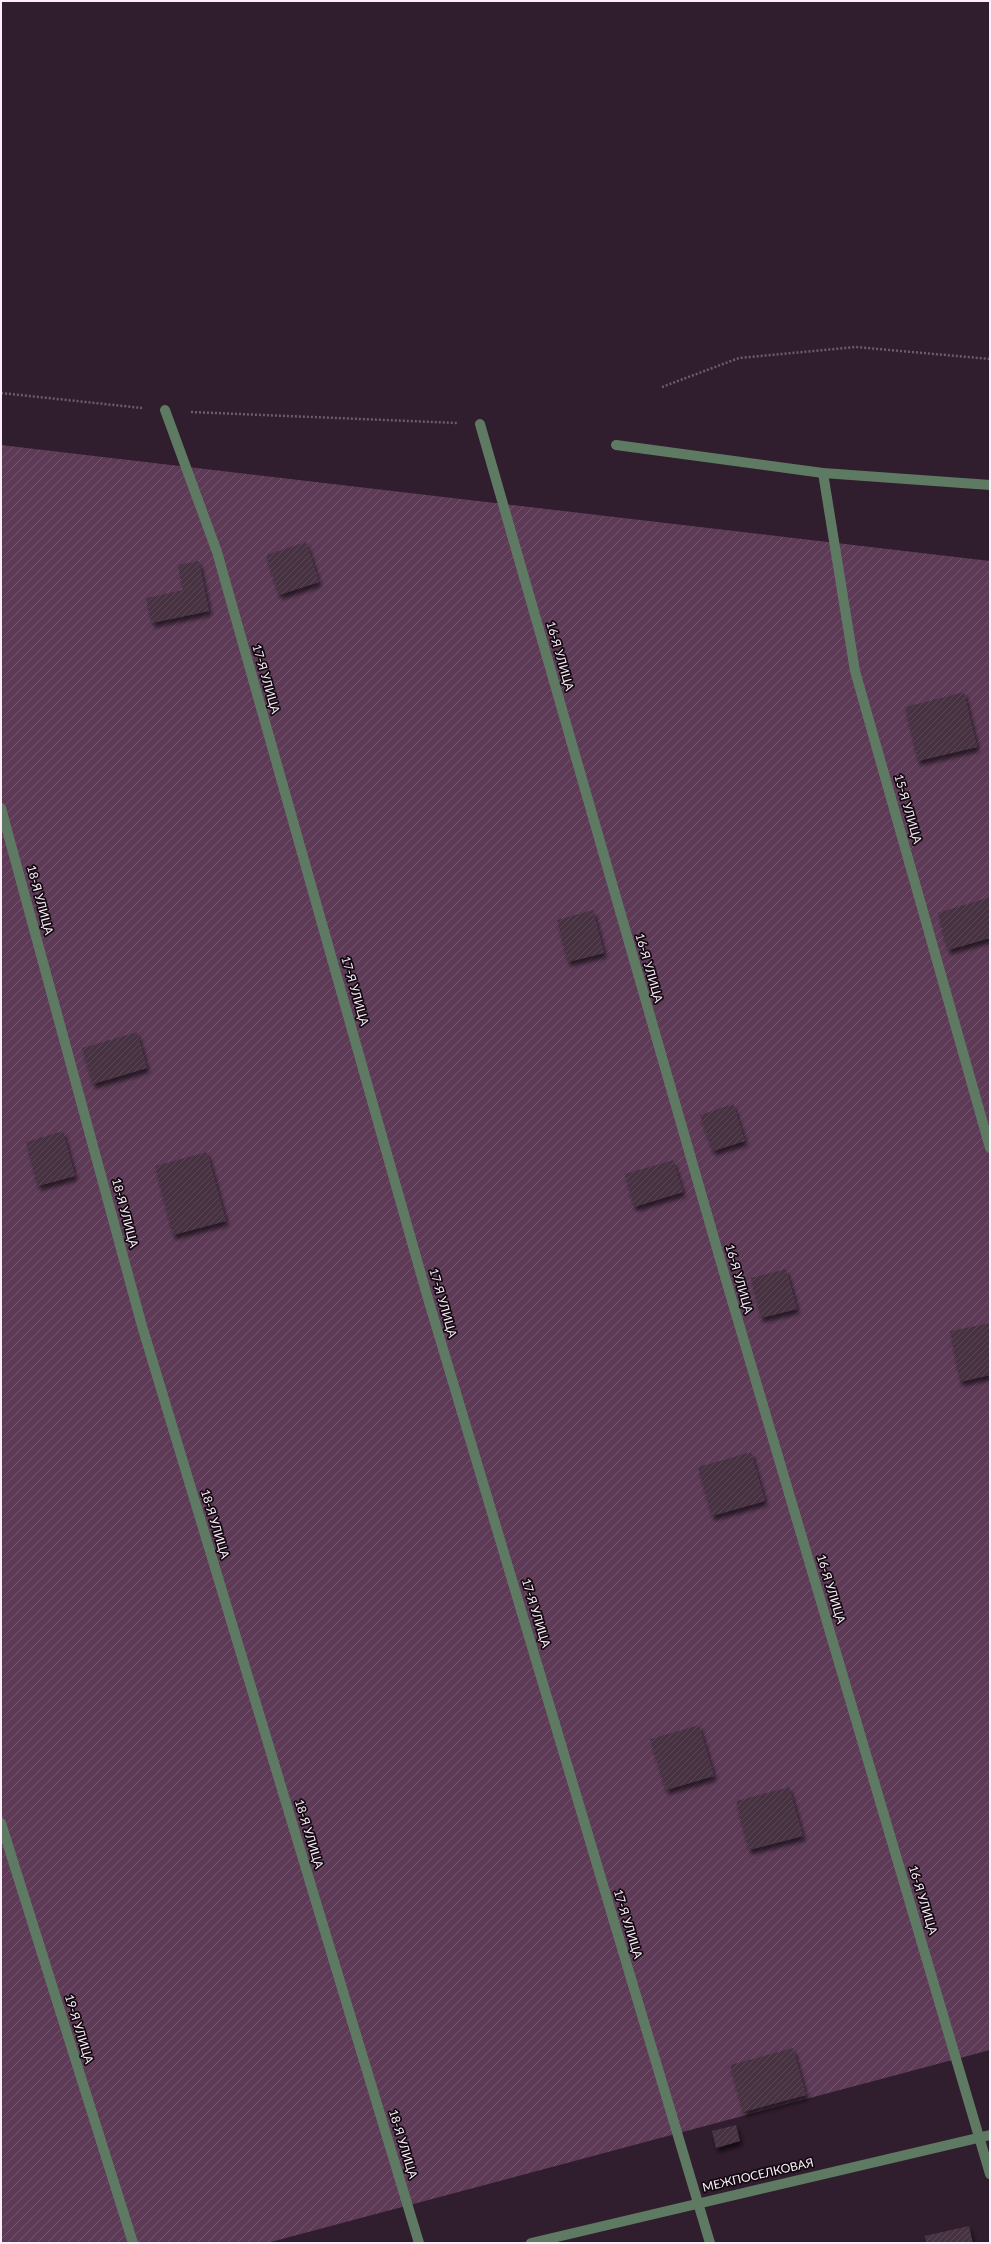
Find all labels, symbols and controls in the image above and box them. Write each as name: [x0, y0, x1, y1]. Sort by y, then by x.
street label: 16-Я УЛИЦА: [543, 619, 578, 693]
street label: 17-Я УЛИЦА: [249, 642, 284, 716]
street label: 15-Я УЛИЦА: [891, 772, 926, 846]
street label: 18-Я УЛИЦА: [24, 863, 57, 937]
street label: 16-Я УЛИЦА: [632, 931, 667, 1005]
street label: 17-Я УЛИЦА: [338, 954, 373, 1028]
street label: 18-Я УЛИЦА: [109, 1176, 142, 1250]
street label: 16-Я УЛИЦА: [722, 1242, 757, 1316]
street label: 17-Я УЛИЦА: [426, 1266, 461, 1340]
street label: 18-Я УЛИЦА: [198, 1487, 233, 1561]
street label: 16-Я УЛИЦА: [814, 1552, 849, 1626]
street label: 17-Я УЛИЦА: [519, 1576, 554, 1650]
street label: 18-Я УЛИЦА: [292, 1797, 327, 1871]
street label: 16-Я УЛИЦА: [906, 1863, 941, 1937]
street label: 17-Я УЛИЦА: [611, 1887, 646, 1961]
street label: 19-Я УЛИЦА: [62, 1992, 97, 2066]
street label: 18-Я УЛИЦА: [386, 2107, 421, 2181]
street label: МЕЖПОСЕЛКОВАЯ: [701, 2154, 815, 2195]

